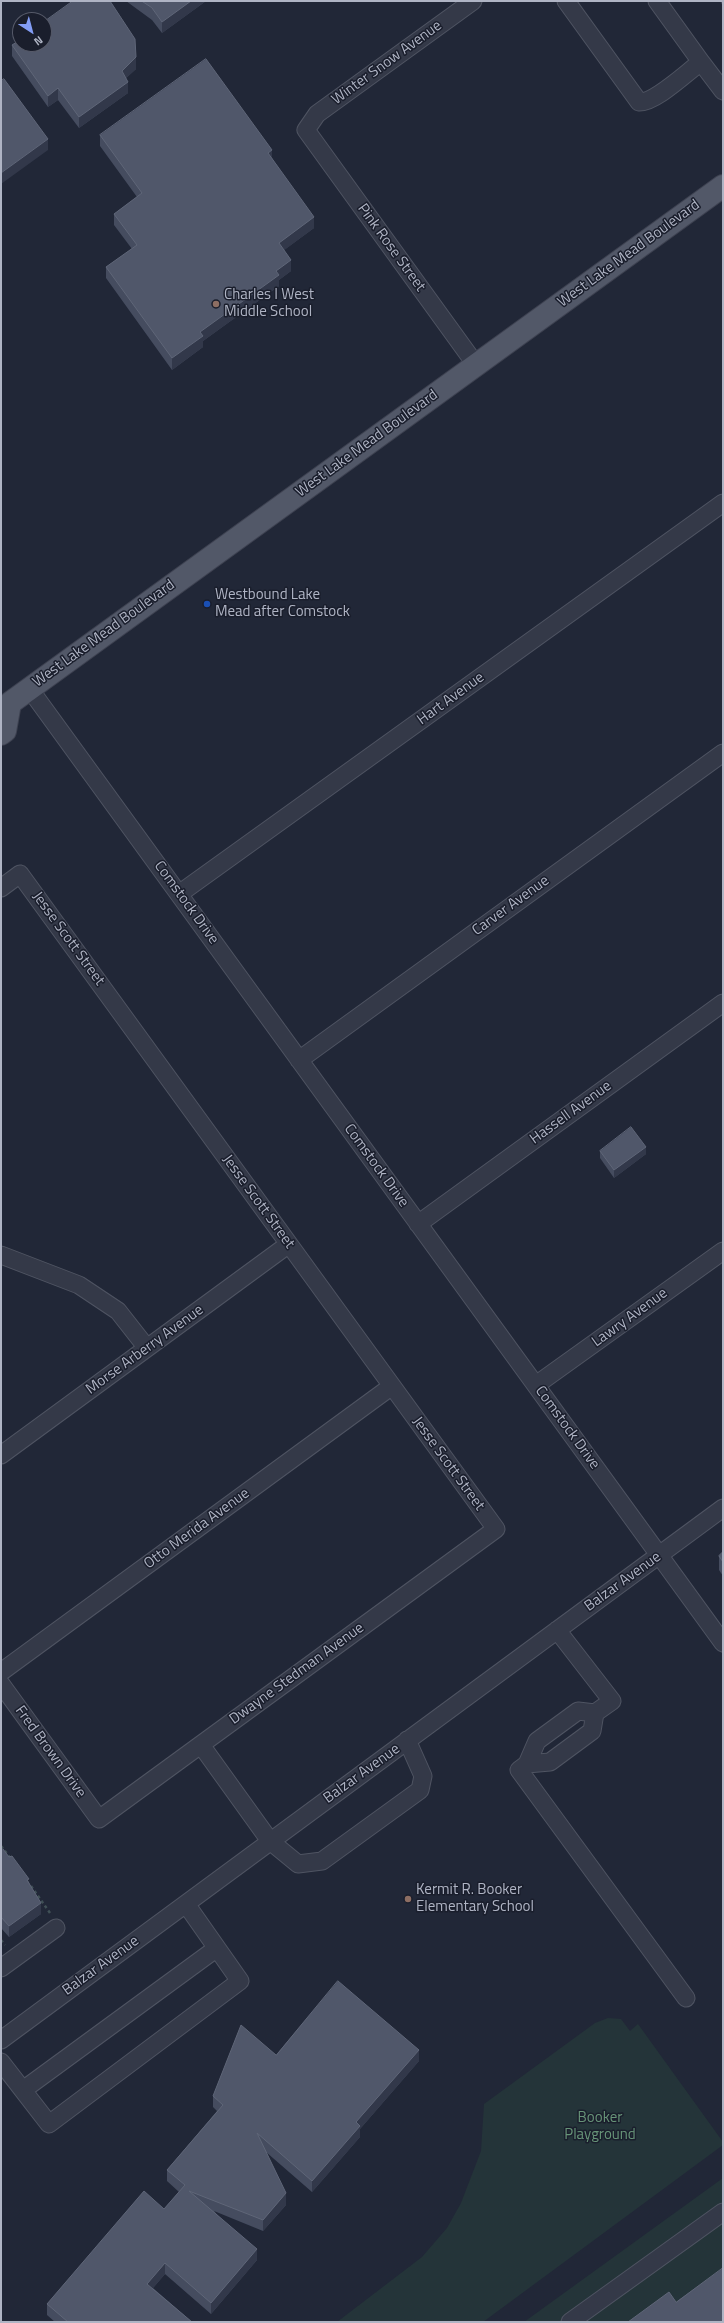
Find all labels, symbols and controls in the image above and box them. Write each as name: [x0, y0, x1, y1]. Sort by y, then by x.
north arrow: [12, 12, 52, 52]
street label: Winter Snow Avenue: [328, 17, 446, 109]
text: N: [31, 32, 46, 50]
street label: West Lake Mead Boulevard: [554, 196, 704, 312]
street label: Pink Rose Street: [353, 201, 429, 295]
place label: Charles I West Middle School: [224, 286, 314, 321]
marker: Charles I West Middle School: [211, 299, 221, 309]
street label: West Lake Mead Boulevard: [292, 386, 442, 502]
street label: West Lake Mead Boulevard: [29, 576, 179, 692]
place label: Westbound Lake Mead after Comstock: [215, 586, 350, 621]
marker: Westbound Lake Mead after Comstock: [202, 599, 212, 609]
street label: Hart Avenue: [414, 669, 488, 729]
street label: Comstock Drive: [150, 858, 222, 948]
street label: Carver Avenue: [469, 872, 553, 940]
street label: Jesse Scott Street: [28, 889, 108, 989]
street label: Hassell Avenue: [527, 1077, 615, 1149]
street label: Comstock Drive: [340, 1121, 412, 1211]
street label: Jesse Scott Street: [218, 1152, 298, 1252]
street label: Lawry Avenue: [589, 1285, 671, 1351]
street label: Morse Arberry Avenue: [83, 1301, 207, 1399]
street label: Comstock Drive: [531, 1383, 603, 1473]
street label: Jesse Scott Street: [408, 1414, 488, 1514]
street label: Otto Merida Avenue: [141, 1485, 253, 1573]
street label: Balzar Avenue: [581, 1548, 665, 1616]
street label: Dwayne Stedman Avenue: [226, 1619, 368, 1729]
street label: Fred Brown Drive: [11, 1703, 89, 1801]
street label: Balzar Avenue: [320, 1740, 404, 1808]
place label: Kermit R. Booker Elementary School: [416, 1881, 534, 1916]
marker: Kermit R. Booker Elementary School: [403, 1894, 413, 1904]
street label: Balzar Avenue: [59, 1932, 143, 2000]
park label: Booker Playground: [564, 2109, 636, 2144]

